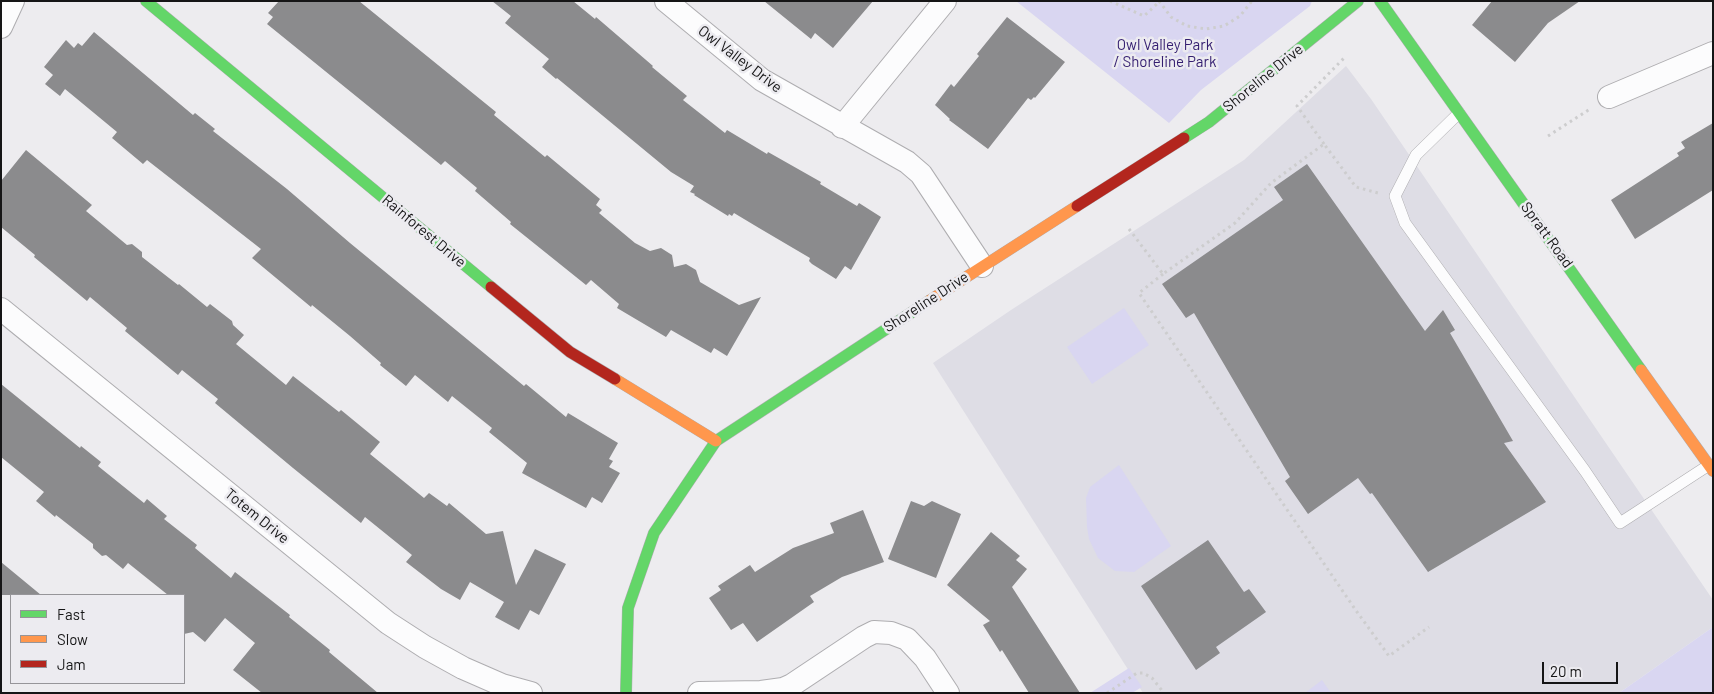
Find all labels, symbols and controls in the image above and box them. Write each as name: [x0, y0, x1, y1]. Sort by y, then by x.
street label: Owl Valley Drive: [694, 22, 786, 96]
park label: Owl Valley Park / Shoreline Park: [1113, 36, 1217, 71]
street label: Shoreline Drive: [1219, 40, 1307, 116]
street label: Rainforest Drive: [378, 191, 470, 271]
street label: Spratt Road: [1517, 198, 1577, 272]
street label: Shoreline Drive: [880, 268, 972, 336]
street label: Totem Drive: [221, 485, 293, 547]
legend: [10, 594, 185, 684]
text: Fast: [57, 605, 85, 623]
text: Slow: [57, 630, 88, 648]
scale bar: [1544, 652, 1620, 684]
text: Jam: [57, 655, 86, 673]
text: 20 m: [1550, 662, 1582, 680]

